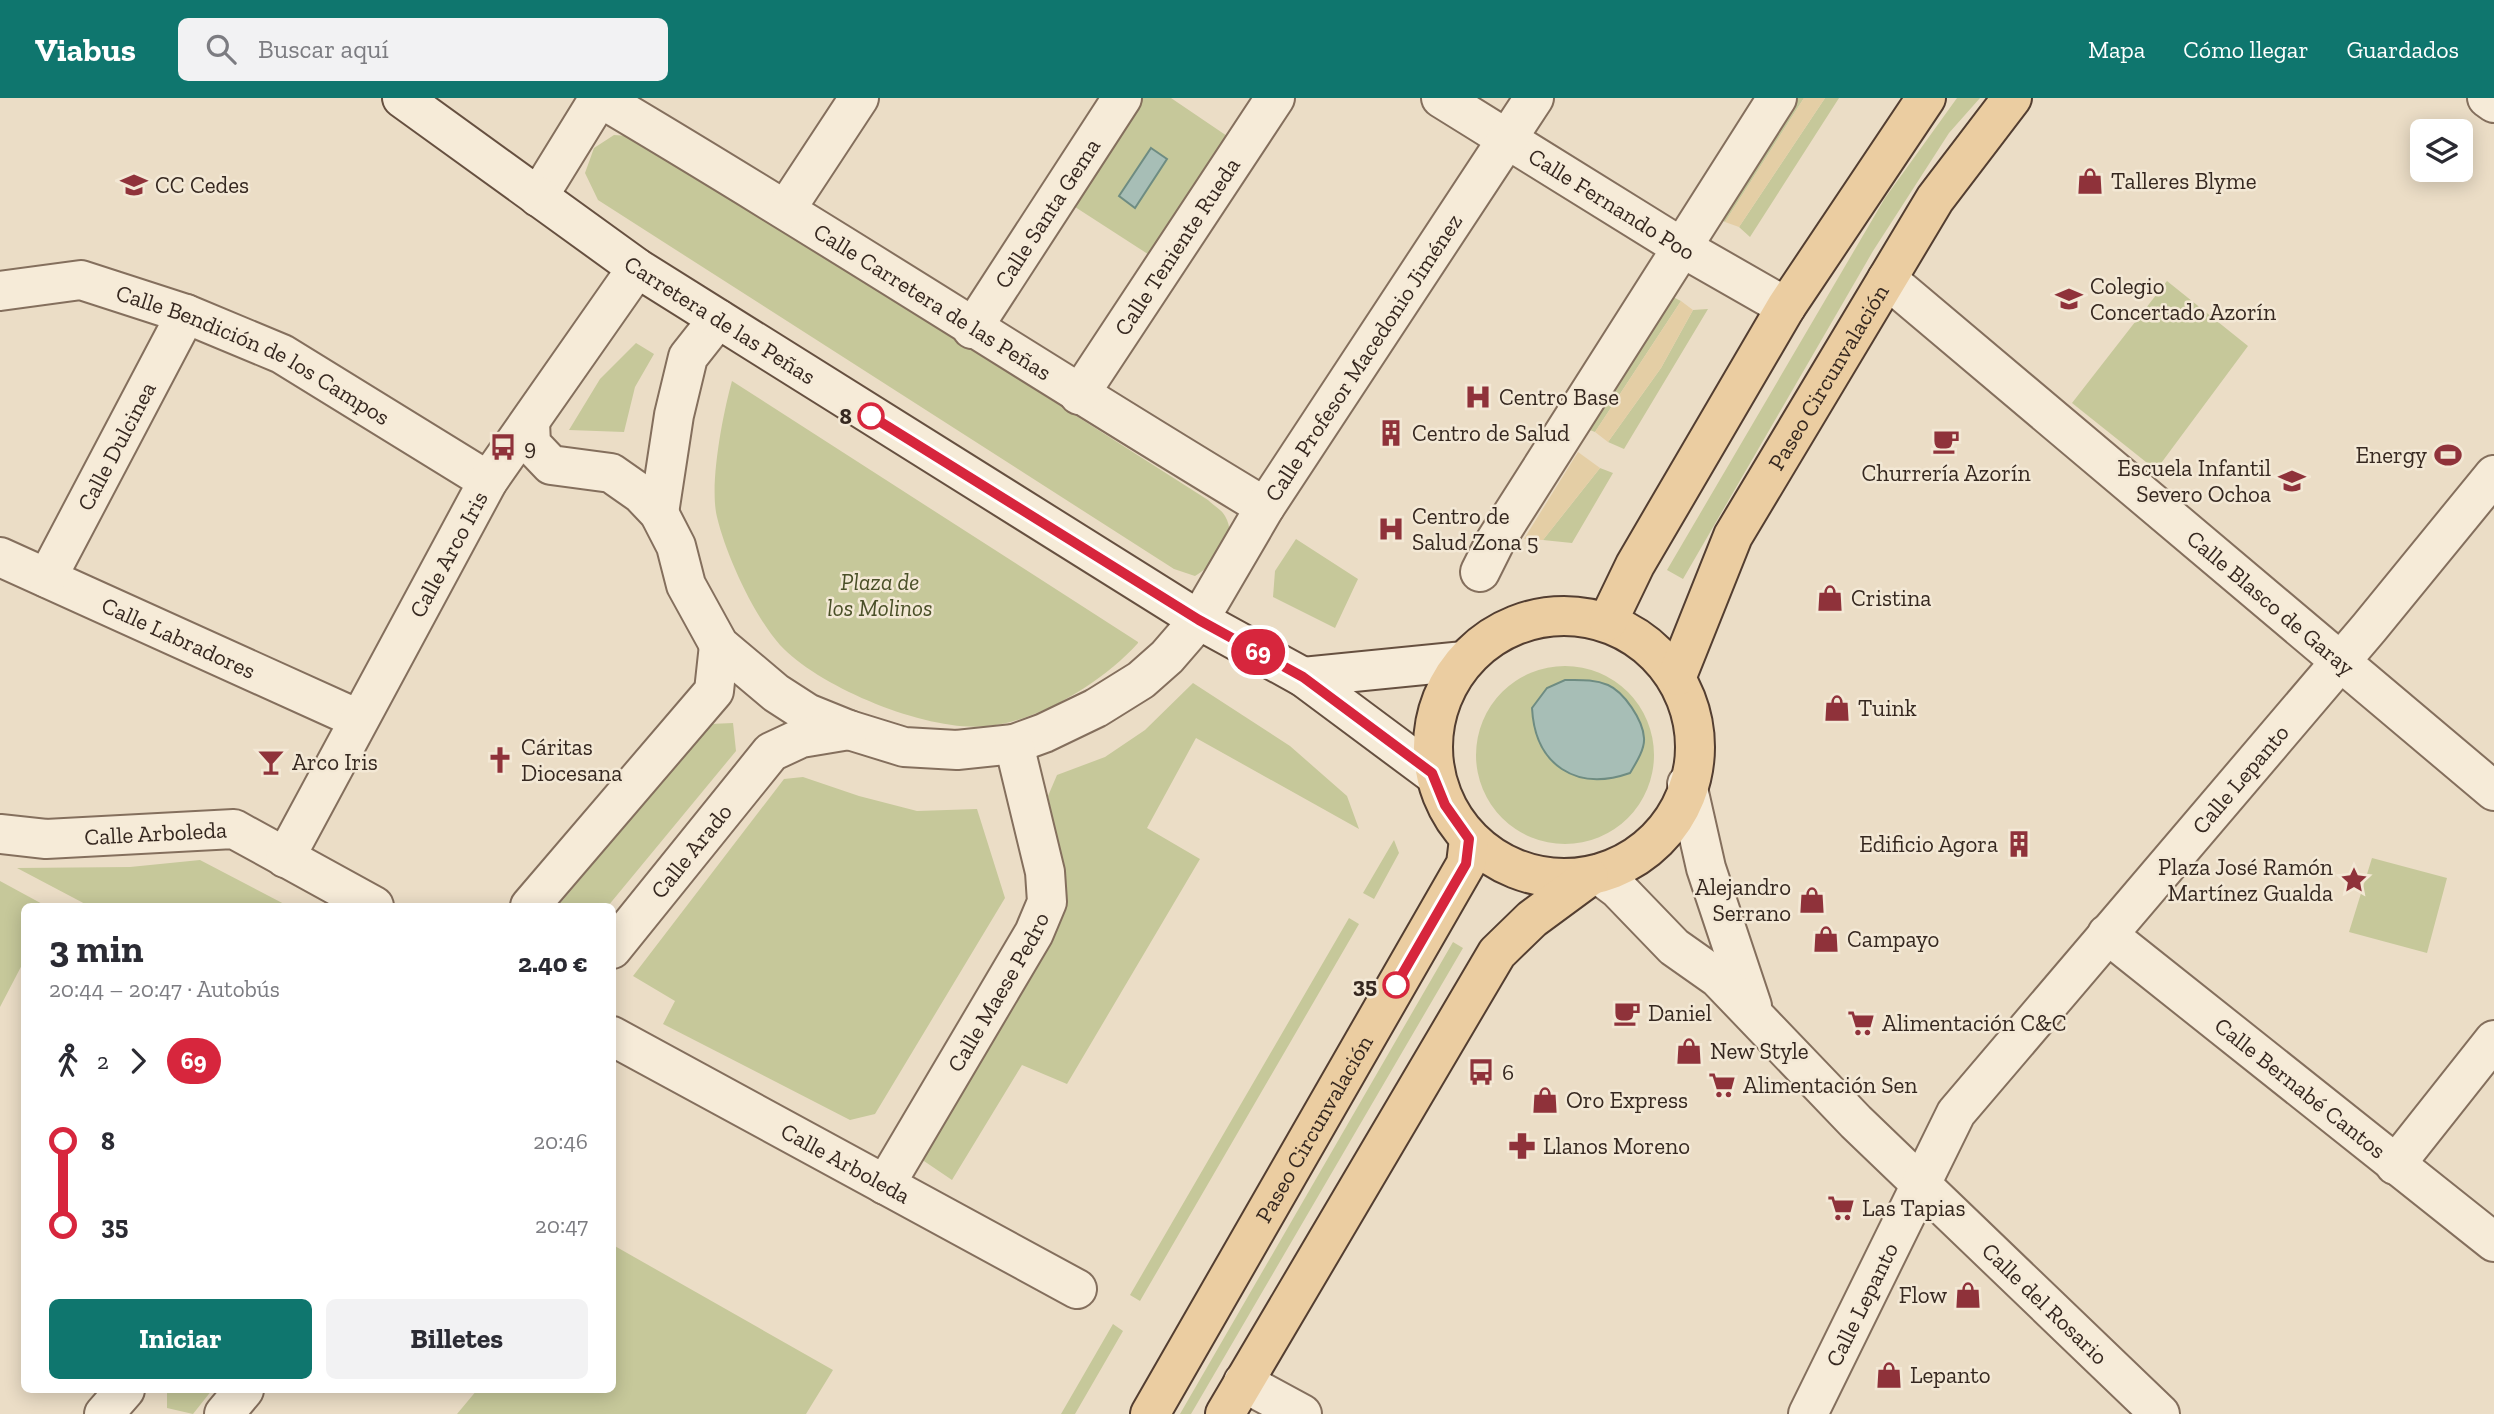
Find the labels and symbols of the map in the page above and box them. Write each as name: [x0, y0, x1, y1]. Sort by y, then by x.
street label: Calle Santa Gema: [988, 133, 1106, 294]
street label: Calle Fernando Poo: [1523, 142, 1700, 266]
street label: Calle Teniente Rueda: [1108, 152, 1246, 341]
shop icon: Talleres Blyme: [2075, 166, 2105, 196]
place label: Talleres Blyme: [2111, 167, 2257, 195]
school or university icon: CC Cedes: [119, 170, 149, 200]
place label: CC Cedes: [155, 171, 249, 199]
street label: Calle Profesor Macedonio Jiménez: [1259, 208, 1468, 507]
street label: Calle Carretera de las Peñas: [809, 217, 1057, 386]
street label: Carretera de las Peñas: [619, 249, 821, 390]
place label: Colegio Concertado Azorín: [2090, 272, 2276, 326]
street label: Calle Bendición de los Campos: [113, 278, 395, 431]
street label: Paseo Circunvalación: [1762, 279, 1895, 475]
school or university icon: Colegio Concertado Azorín: [2054, 284, 2084, 314]
street label: Calle Dulcinea: [71, 377, 162, 515]
hospital icon: Centro Base: [1463, 382, 1493, 412]
place label: Centro Base: [1499, 383, 1619, 411]
place label: 8: [840, 402, 852, 430]
marker: 8: [858, 403, 884, 429]
building icon: Centro de Salud: [1376, 418, 1406, 448]
place label: Centro de Salud: [1412, 419, 1570, 447]
cafe icon: Churrería Azorín: [1931, 426, 1961, 456]
bus stop icon: 9: [488, 432, 518, 462]
place label: 9: [524, 433, 536, 461]
sports icon: Energy: [2433, 440, 2463, 470]
place label: Energy: [2355, 441, 2427, 469]
place label: Escuela Infantil Severo Ochoa: [2117, 454, 2271, 508]
place label: Churrería Azorín: [1861, 459, 2031, 487]
school or university icon: Escuela Infantil Severo Ochoa: [2277, 466, 2307, 496]
street label: Calle Arco Iris: [403, 486, 494, 622]
place label: Centro de Salud Zona 5: [1412, 502, 1539, 556]
hospital icon: Centro de Salud Zona 5: [1376, 514, 1406, 544]
street label: Calle Blasco de Garay: [2181, 524, 2361, 681]
park label: Plaza de los Molinos: [827, 568, 933, 622]
shop icon: Cristina: [1815, 583, 1845, 613]
place label: Cristina: [1851, 584, 1931, 612]
street label: Calle Labradores: [97, 591, 260, 685]
line badge: 69: [1226, 629, 1290, 675]
shop icon: Tuink: [1822, 693, 1852, 723]
place label: Tuink: [1858, 694, 1917, 722]
street label: Calle Lepanto: [2186, 719, 2295, 840]
place label: Cáritas Diocesana: [521, 733, 622, 787]
church icon: Cáritas Diocesana: [485, 745, 515, 775]
bar icon: Arco Iris: [256, 747, 286, 777]
place label: Arco Iris: [292, 748, 378, 776]
street label: Calle Arado: [645, 798, 738, 904]
street label: Calle Arboleda: [83, 815, 228, 851]
building icon: Edificio Agora: [2004, 829, 2034, 859]
place label: Edificio Agora: [1859, 830, 1998, 858]
place label: Plaza José Ramón Martínez Gualda: [2158, 853, 2333, 907]
place icon: Plaza José Ramón Martínez Gualda: [2339, 865, 2369, 895]
place label: Alejandro Serrano: [1695, 873, 1791, 927]
shop icon: Alejandro Serrano: [1797, 885, 1827, 915]
street label: Calle Maese Pedro: [941, 908, 1055, 1077]
shop icon: Campayo: [1811, 924, 1841, 954]
place label: Campayo: [1847, 925, 1939, 953]
place label: 35: [1353, 971, 1377, 999]
marker: 35: [1383, 972, 1409, 998]
cafe icon: Daniel: [1612, 998, 1642, 1028]
place label: Daniel: [1648, 999, 1712, 1027]
supermarket icon: Alimentación C&C: [1846, 1008, 1876, 1038]
place label: Alimentación C&C: [1882, 1009, 2067, 1037]
street label: Calle Bernabé Cantos: [2209, 1011, 2391, 1164]
street label: Paseo Circunvalación: [1249, 1030, 1379, 1227]
shop icon: New Style: [1674, 1036, 1704, 1066]
place label: New Style: [1710, 1037, 1809, 1065]
bus stop icon: 6: [1466, 1057, 1496, 1087]
place label: 6: [1502, 1058, 1514, 1086]
supermarket icon: Alimentación Sen: [1707, 1070, 1737, 1100]
place label: Alimentación Sen: [1743, 1071, 1917, 1099]
shop icon: Oro Express: [1530, 1085, 1560, 1115]
place label: Oro Express: [1566, 1086, 1688, 1114]
street label: Calle Arboleda: [776, 1117, 915, 1210]
pharmacy icon: Llanos Moreno: [1507, 1131, 1537, 1161]
place label: Llanos Moreno: [1543, 1132, 1690, 1160]
supermarket icon: Las Tapias: [1826, 1193, 1856, 1223]
place label: Las Tapias: [1862, 1194, 1966, 1222]
street label: Calle del Rosario: [1976, 1237, 2114, 1370]
street label: Calle Lepanto: [1819, 1238, 1904, 1371]
shop icon: Flow: [1953, 1280, 1983, 1310]
place label: Flow: [1899, 1281, 1947, 1309]
shop icon: Lepanto: [1874, 1360, 1904, 1390]
place label: Lepanto: [1910, 1361, 1991, 1389]

